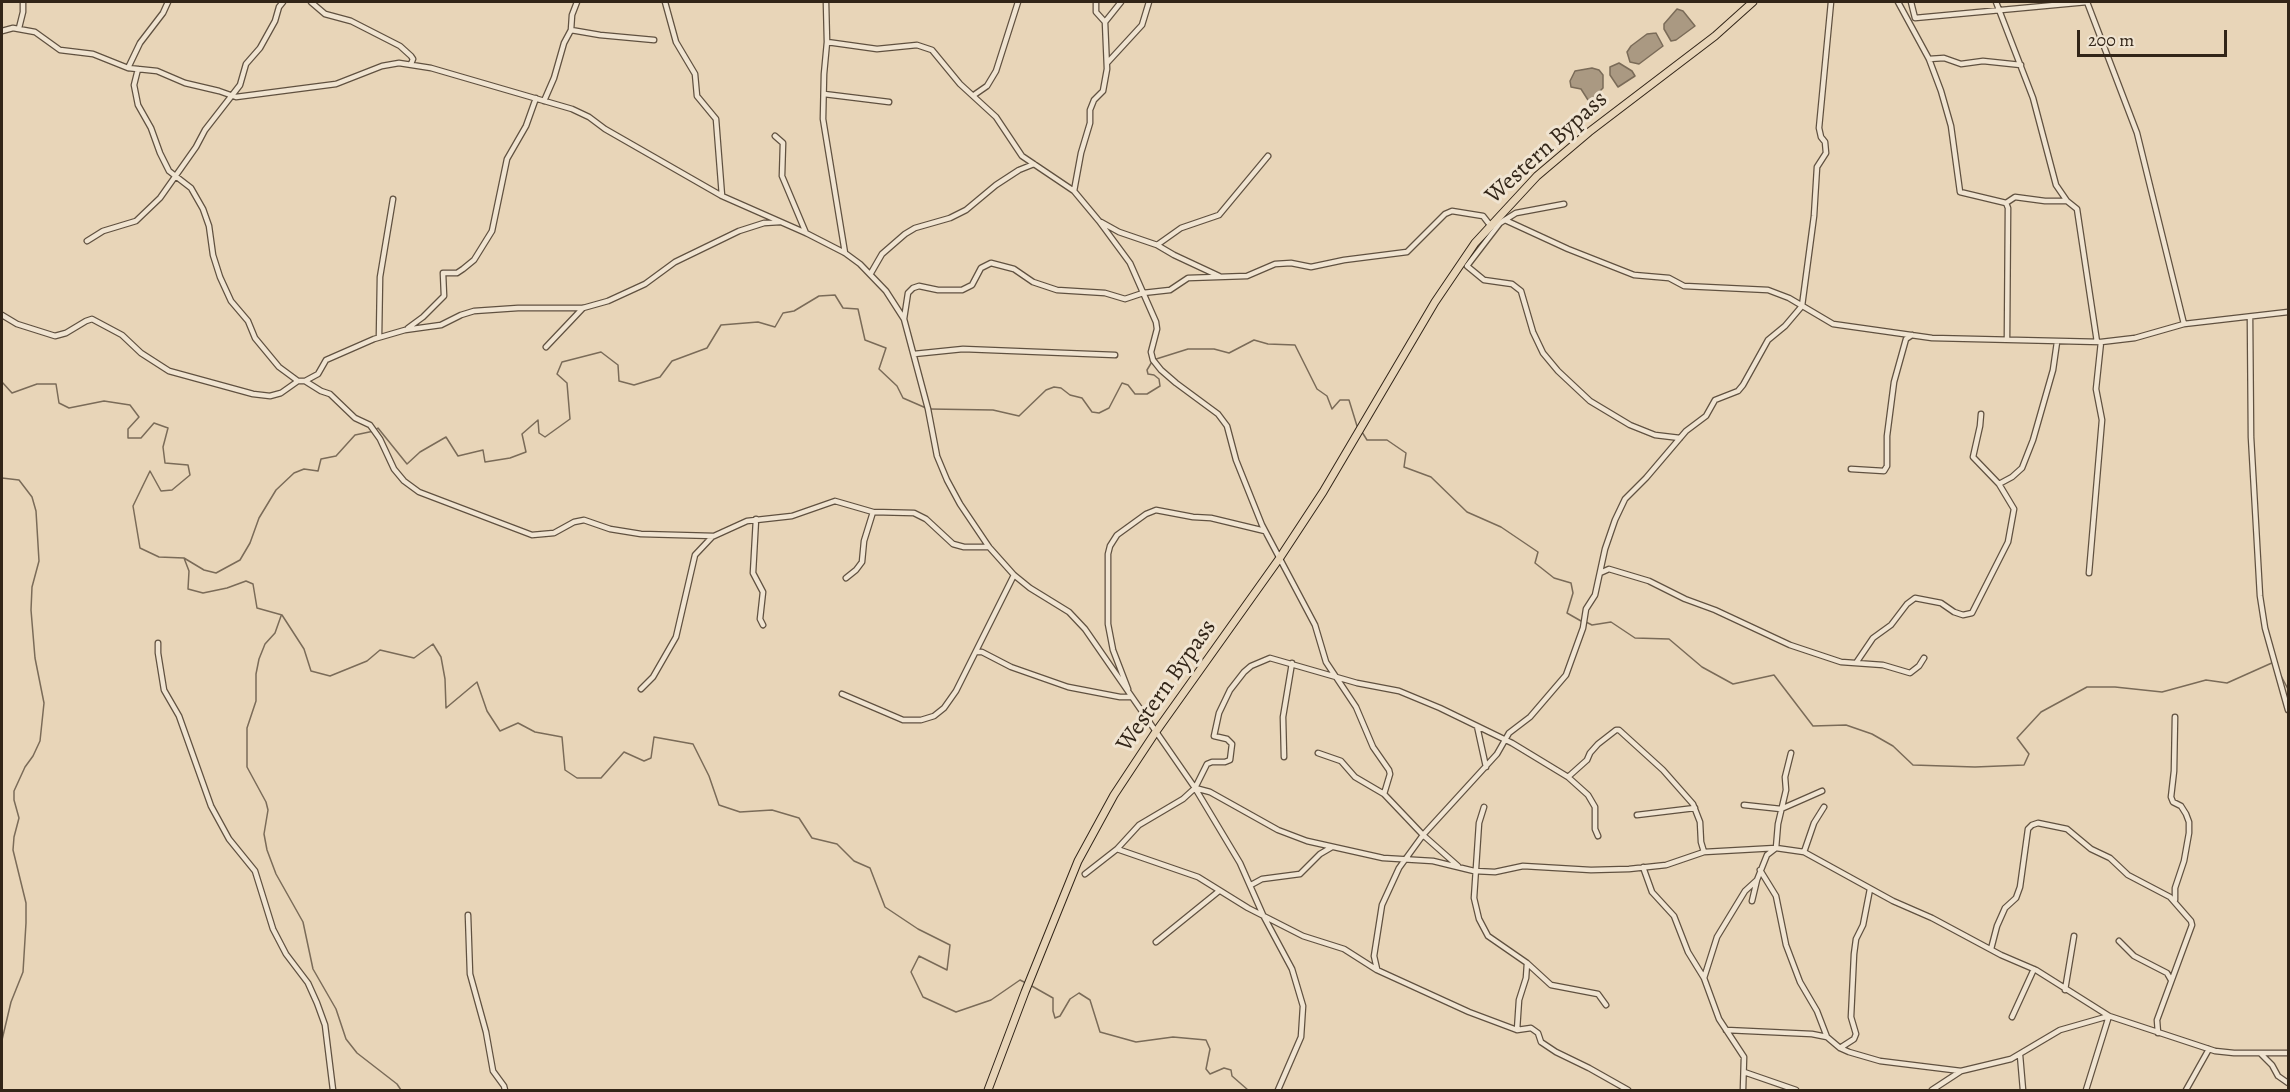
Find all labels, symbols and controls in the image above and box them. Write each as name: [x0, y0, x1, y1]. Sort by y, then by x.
scale bar: [2080, 18, 2230, 56]
text: 200 m: [2088, 28, 2134, 52]
street label: Western Bypass: [1480, 86, 1614, 210]
street label: Western Bypass: [1111, 614, 1223, 758]

